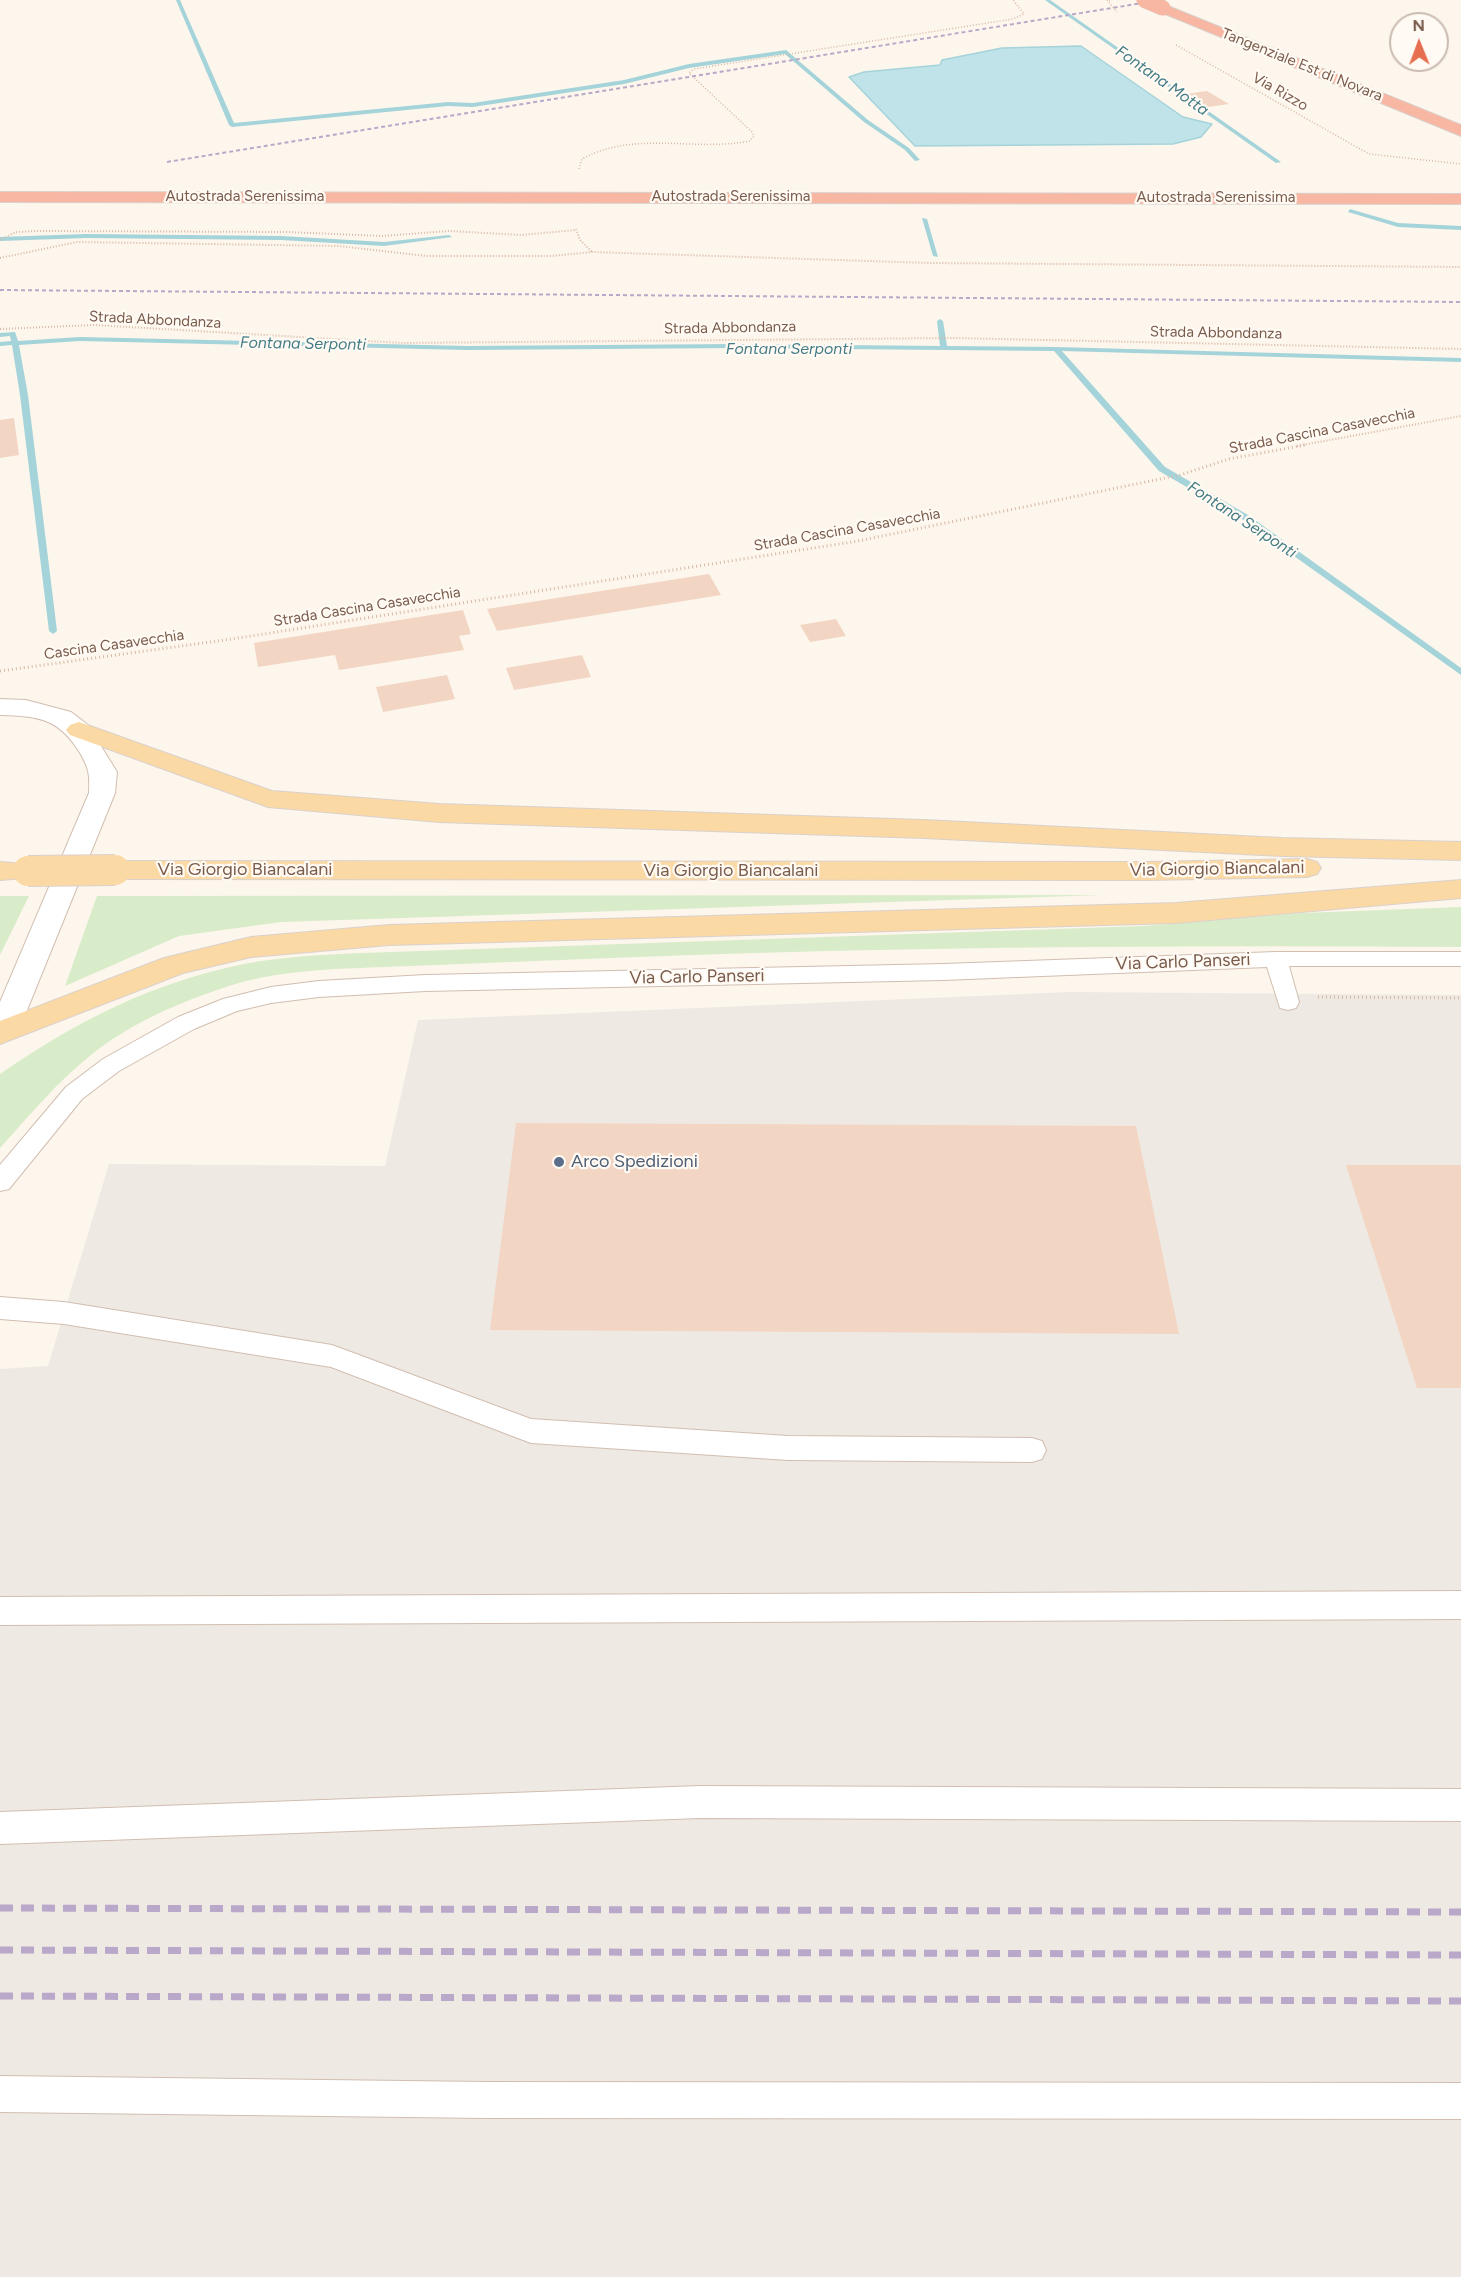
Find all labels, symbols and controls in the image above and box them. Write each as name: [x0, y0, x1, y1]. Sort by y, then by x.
north arrow: [1389, 12, 1449, 72]
text: N: [1412, 16, 1425, 35]
street label: Tangenziale Est di Novara: [1219, 24, 1385, 106]
water label: Fontana Motta: [1112, 42, 1212, 120]
street label: Via Rizzo: [1249, 69, 1311, 115]
street label: Autostrada Serenissima: [166, 188, 324, 206]
street label: Autostrada Serenissima: [652, 188, 810, 206]
street label: Autostrada Serenissima: [1137, 189, 1295, 207]
street label: Strada Abbondanza: [88, 308, 222, 332]
street label: Strada Abbondanza: [664, 318, 796, 338]
street label: Strada Abbondanza: [1150, 323, 1282, 343]
water label: Fontana Serponti: [240, 333, 366, 355]
water label: Fontana Serponti: [726, 339, 852, 359]
street label: Strada Cascina Casavecchia: [1227, 404, 1417, 458]
water label: Fontana Serponti: [1184, 478, 1300, 562]
street label: Strada Cascina Casavecchia: [752, 505, 942, 555]
street label: Strada Cascina Casavecchia: [272, 583, 462, 631]
street label: Cascina Casavecchia: [43, 626, 185, 664]
street label: Via Giorgio Biancalani: [1129, 857, 1305, 881]
street label: Via Giorgio Biancalani: [158, 859, 332, 881]
street label: Via Giorgio Biancalani: [644, 860, 818, 882]
street label: Via Carlo Panseri: [1115, 949, 1251, 975]
street label: Via Carlo Panseri: [629, 965, 765, 989]
place label: Arco Spedizioni: [571, 1151, 698, 1173]
marker: Arco Spedizioni: [552, 1155, 566, 1169]

